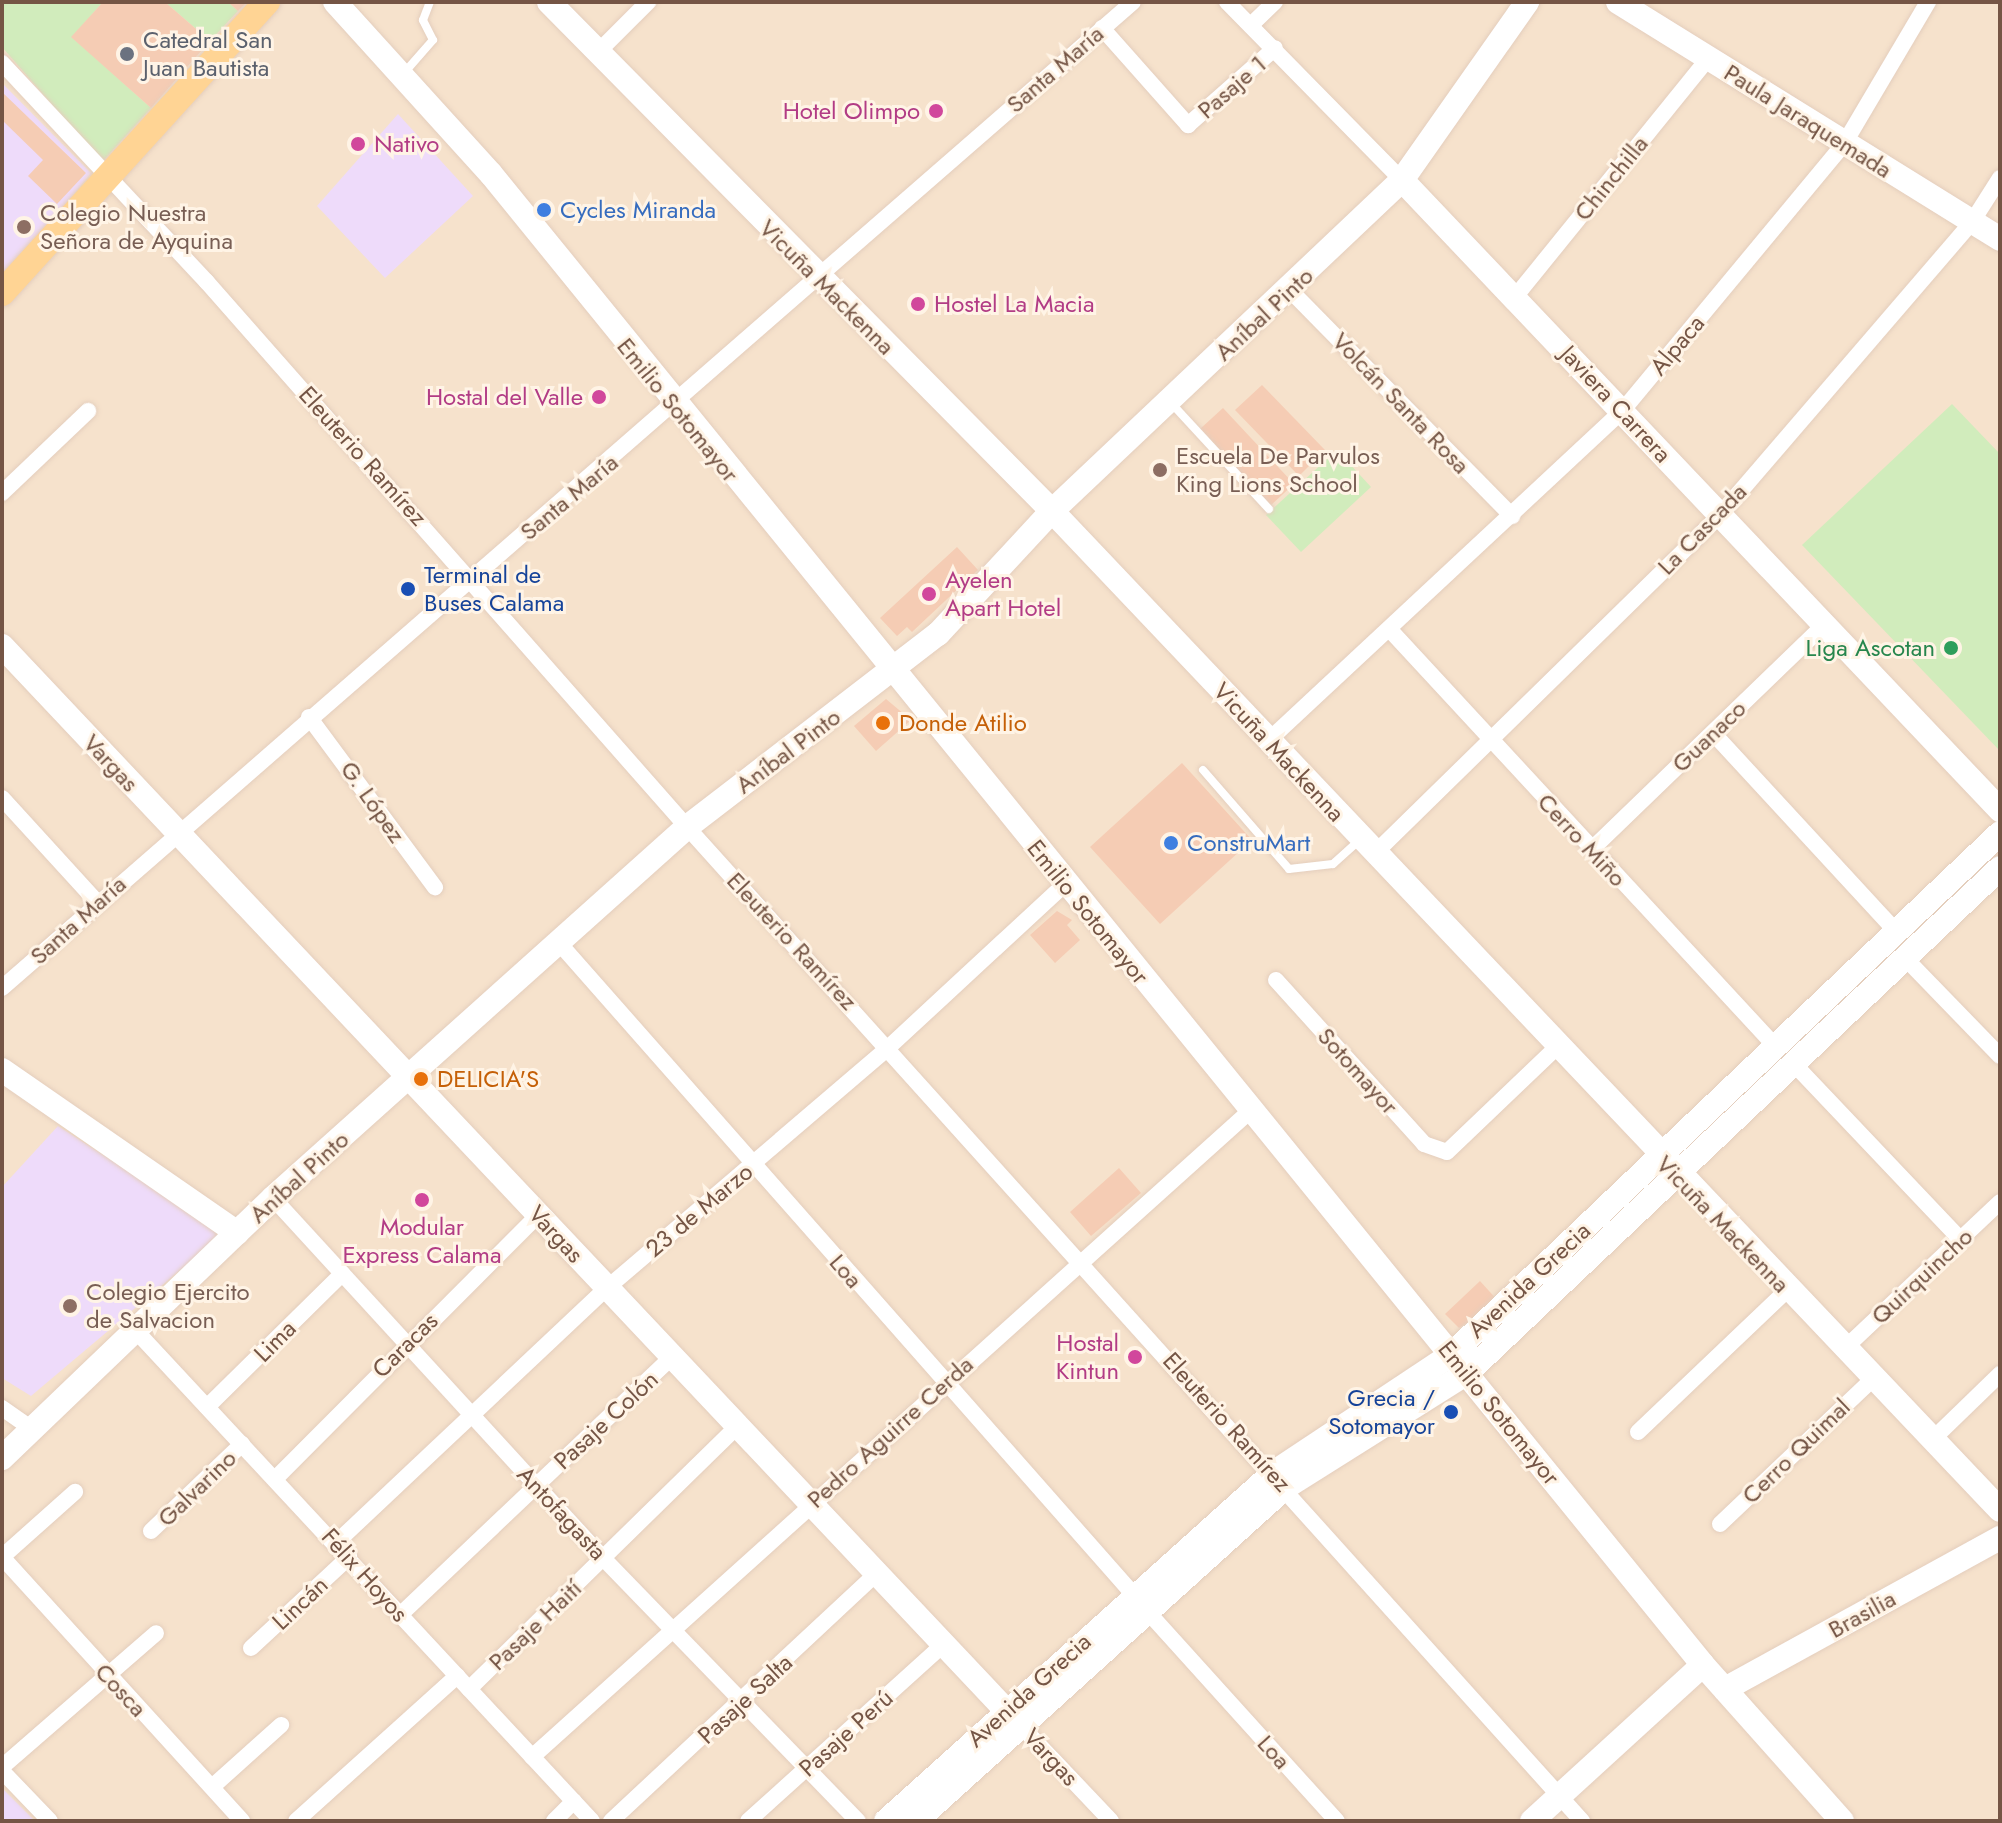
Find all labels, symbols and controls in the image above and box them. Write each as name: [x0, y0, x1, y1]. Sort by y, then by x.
street label: Santa María: [1001, 19, 1109, 119]
place label: Catedral San Juan Bautista: [143, 26, 273, 82]
marker: Catedral San Juan Bautista: [118, 45, 136, 63]
street label: Pasaje 1: [1192, 49, 1272, 125]
street label: Paula Jaraquemada: [1719, 58, 1897, 184]
place label: Hotel Olimpo: [783, 97, 920, 125]
marker: Hotel Olimpo: [927, 102, 945, 120]
place label: Nativo: [374, 130, 439, 158]
street label: Chinchilla: [1568, 130, 1654, 226]
marker: Nativo: [349, 135, 367, 153]
place label: Cycles Miranda: [560, 196, 716, 224]
place label: Colegio Nuestra Señora de Ayquina: [40, 199, 233, 255]
marker: Cycles Miranda: [535, 201, 553, 219]
street label: Vicuña Mackenna: [753, 213, 901, 361]
marker: Colegio Nuestra Señora de Ayquina: [15, 218, 33, 236]
street label: Aníbal Pinto: [1209, 261, 1319, 367]
place label: Hostel La Macia: [934, 290, 1095, 318]
marker: Hostel La Macia: [909, 295, 927, 313]
street label: Alpaca: [1644, 309, 1710, 381]
street label: Volcán Santa Rosa: [1326, 326, 1476, 480]
street label: Emilio Sotomayor: [611, 332, 745, 488]
street label: Javiera Carrera: [1554, 339, 1678, 469]
street label: Eleuterio Ramírez: [293, 380, 433, 532]
place label: Hostal del Valle: [426, 383, 583, 411]
marker: Hostal del Valle: [590, 388, 608, 406]
place label: Escuela De Parvulos King Lions School: [1176, 442, 1380, 498]
street label: Santa María: [514, 448, 624, 546]
marker: Escuela De Parvulos King Lions School: [1151, 461, 1169, 479]
street label: La Cascada: [1652, 477, 1752, 581]
place label: Terminal de Buses Calama: [424, 561, 564, 617]
place label: Ayelen Apart Hotel: [945, 566, 1061, 622]
marker: Terminal de Buses Calama: [399, 580, 417, 598]
marker: Ayelen Apart Hotel: [920, 585, 938, 603]
place label: Liga Ascotan: [1806, 634, 1935, 662]
marker: Liga Ascotan: [1942, 639, 1960, 657]
street label: Vicuña Mackenna: [1207, 677, 1351, 827]
street label: Guanaco: [1666, 694, 1752, 778]
street label: Aníbal Pinto: [730, 702, 846, 800]
place label: Donde Atilio: [899, 709, 1027, 737]
marker: Donde Atilio: [874, 714, 892, 732]
street label: Vargas: [77, 728, 145, 798]
street label: G. López: [335, 756, 411, 848]
street label: Cerro Miño: [1532, 788, 1632, 892]
place label: ConstruMart: [1187, 829, 1310, 857]
street label: Emilio Sotomayor: [1021, 834, 1155, 990]
marker: ConstruMart: [1162, 834, 1180, 852]
street label: Eleuterio Ramírez: [721, 866, 863, 1016]
street label: Santa María: [24, 870, 132, 970]
street label: Sotomayor: [1312, 1022, 1404, 1120]
place label: DELICIA'S: [437, 1065, 539, 1093]
marker: DELICIA'S: [412, 1070, 430, 1088]
street label: Aníbal Pinto: [243, 1125, 355, 1229]
street label: Vicuña Mackenna: [1650, 1150, 1796, 1298]
street label: 23 de Marzo: [640, 1157, 758, 1263]
marker: Modular Express Calama: [413, 1191, 431, 1209]
street label: Vargas: [522, 1199, 590, 1269]
place label: Modular Express Calama: [342, 1213, 502, 1269]
street label: Avenida Grecia: [1462, 1216, 1596, 1344]
street label: Quirquincho: [1865, 1222, 1979, 1330]
street label: Loa: [824, 1248, 868, 1294]
place label: Colegio Ejercito de Salvacion: [86, 1278, 250, 1334]
marker: Colegio Ejercito de Salvacion: [61, 1297, 79, 1315]
street label: Caracas: [366, 1306, 444, 1384]
street label: Lima: [248, 1314, 302, 1368]
place label: Hostal Kintun: [1056, 1329, 1119, 1385]
street label: Emilio Sotomayor: [1432, 1335, 1566, 1491]
street label: Eleuterio Ramírez: [1157, 1346, 1297, 1498]
marker: Hostal Kintun: [1126, 1348, 1144, 1366]
street label: Pedro Aguirre Cerda: [801, 1350, 979, 1514]
street label: Pasaje Colón: [548, 1365, 664, 1475]
place label: Grecia / Sotomayor: [1328, 1384, 1435, 1440]
street label: Cerro Quimal: [1736, 1392, 1856, 1510]
marker: Grecia / Sotomayor: [1442, 1403, 1460, 1421]
street label: Galvarino: [152, 1444, 242, 1532]
street label: Antofagasta: [511, 1460, 613, 1566]
street label: Félix Hoyos: [316, 1522, 414, 1628]
street label: Lincán: [266, 1570, 334, 1636]
street label: Pasaje Haití: [483, 1574, 587, 1676]
street label: Brasilia: [1823, 1584, 1901, 1644]
street label: Avenida Grecia: [961, 1627, 1097, 1753]
street label: Pasaje Salta: [692, 1648, 798, 1750]
street label: Cosca: [89, 1657, 153, 1723]
street label: Pasaje Perú: [793, 1683, 899, 1783]
street label: Vargas: [1017, 1722, 1085, 1792]
street label: Loa: [1251, 1729, 1297, 1775]

